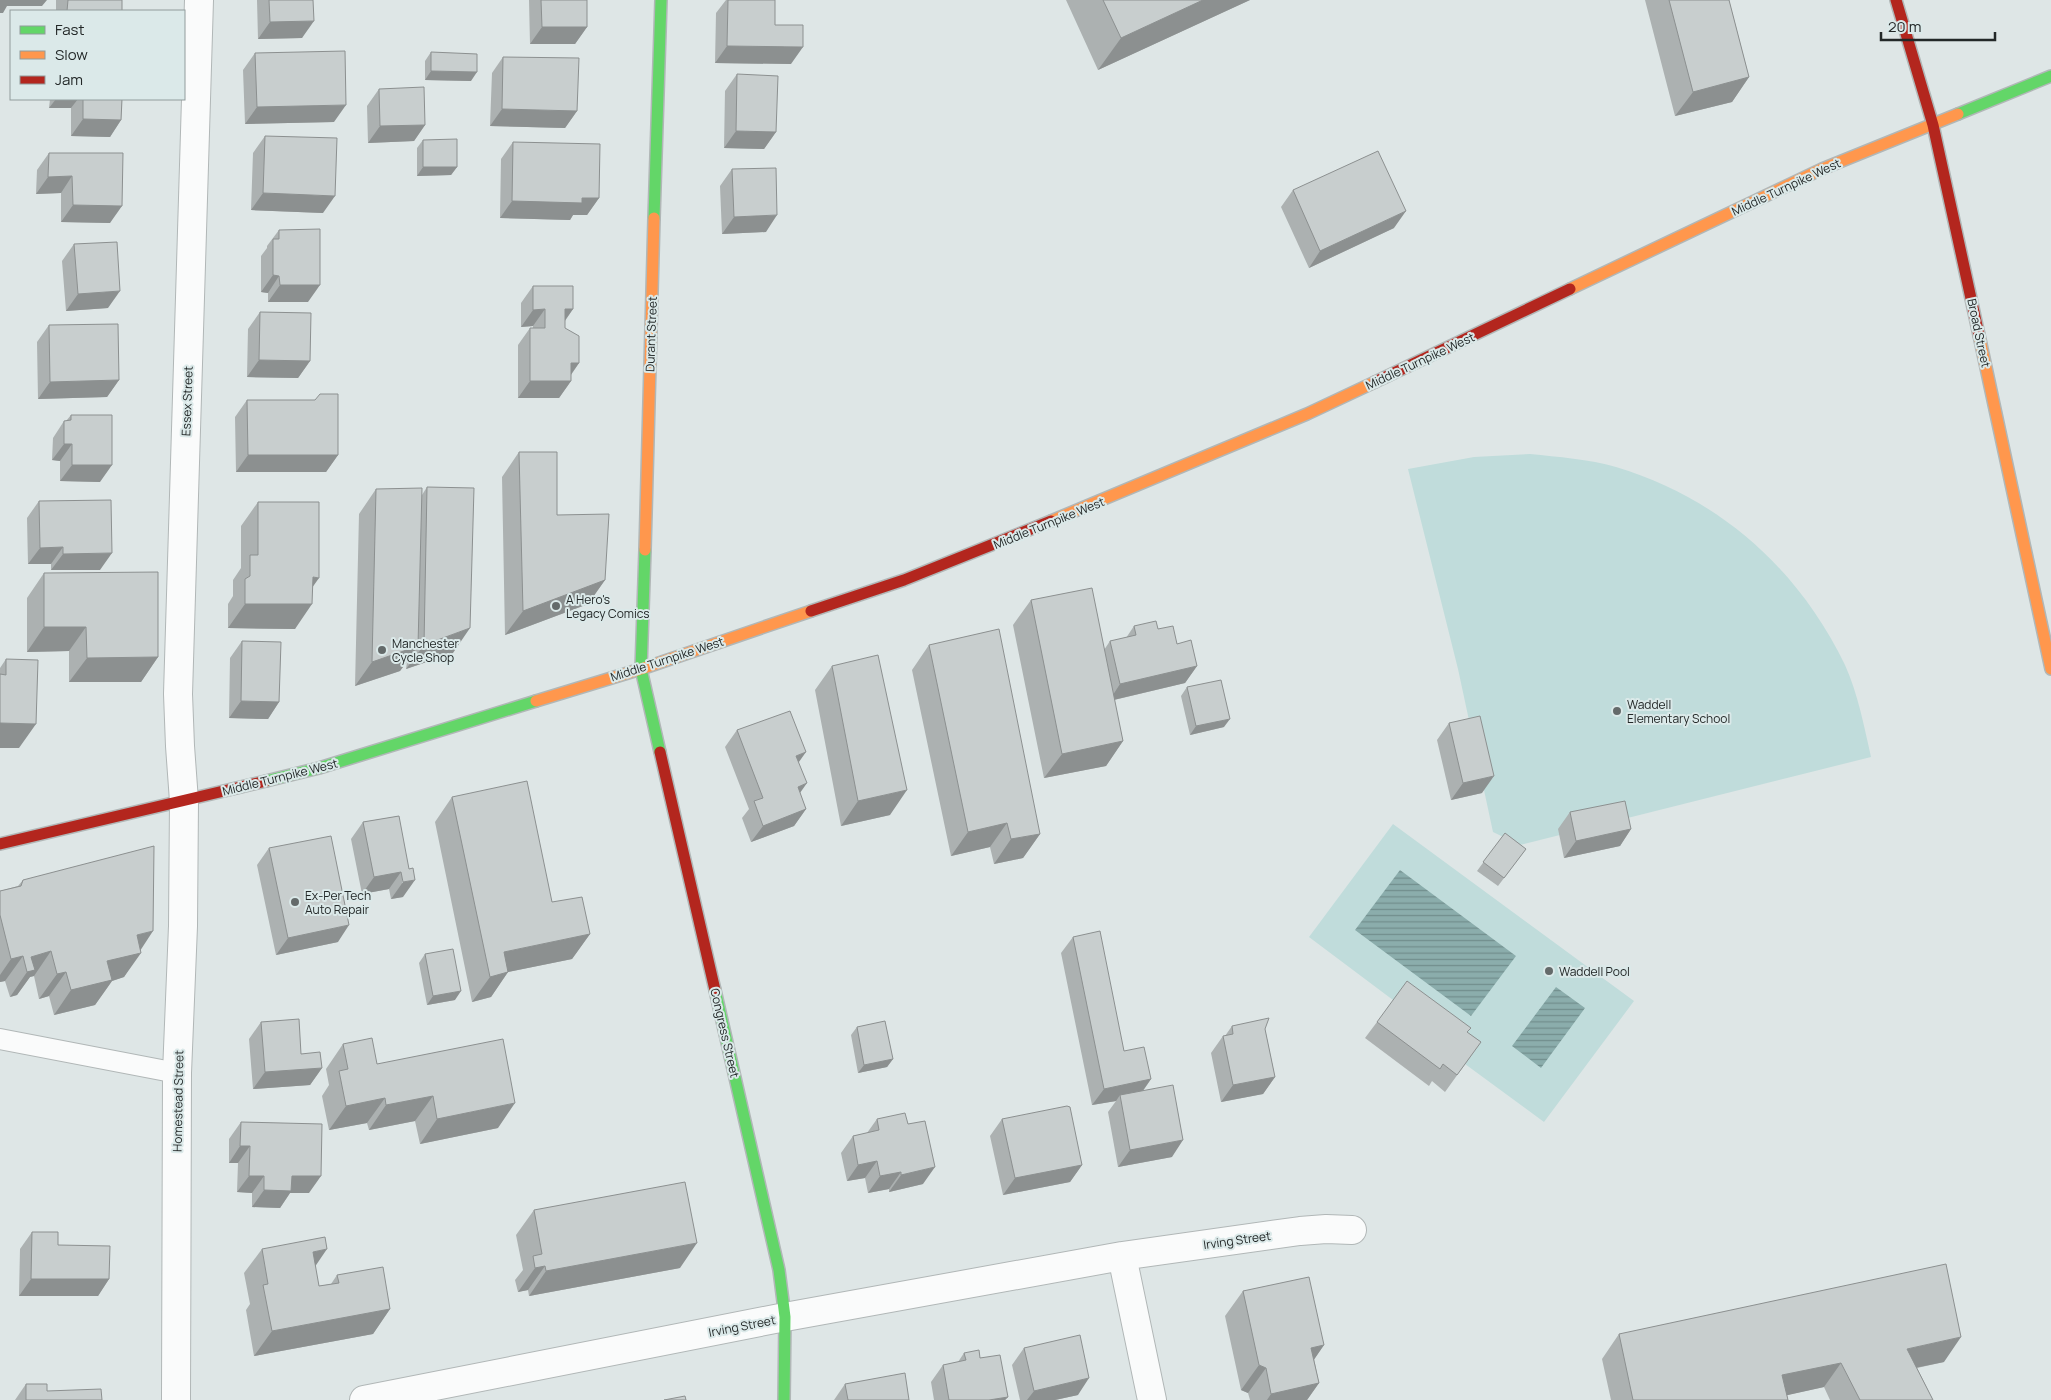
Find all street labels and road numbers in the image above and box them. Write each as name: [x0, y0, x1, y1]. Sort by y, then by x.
street label: Middle Turnpike West: [1729, 154, 1843, 220]
street label: Durant Street: [641, 296, 661, 372]
street label: Broad Street: [1963, 297, 1995, 369]
street label: Middle Turnpike West: [1363, 328, 1477, 394]
street label: Essex Street: [177, 365, 197, 436]
street label: Middle Turnpike West: [991, 493, 1107, 553]
street label: Middle Turnpike West: [608, 633, 726, 685]
street label: Middle Turnpike West: [221, 754, 340, 800]
street label: Congress Street: [706, 987, 744, 1080]
street label: Homestead Street: [169, 1050, 187, 1152]
street label: Irving Street: [1202, 1227, 1272, 1253]
street label: Irving Street: [707, 1311, 777, 1341]

